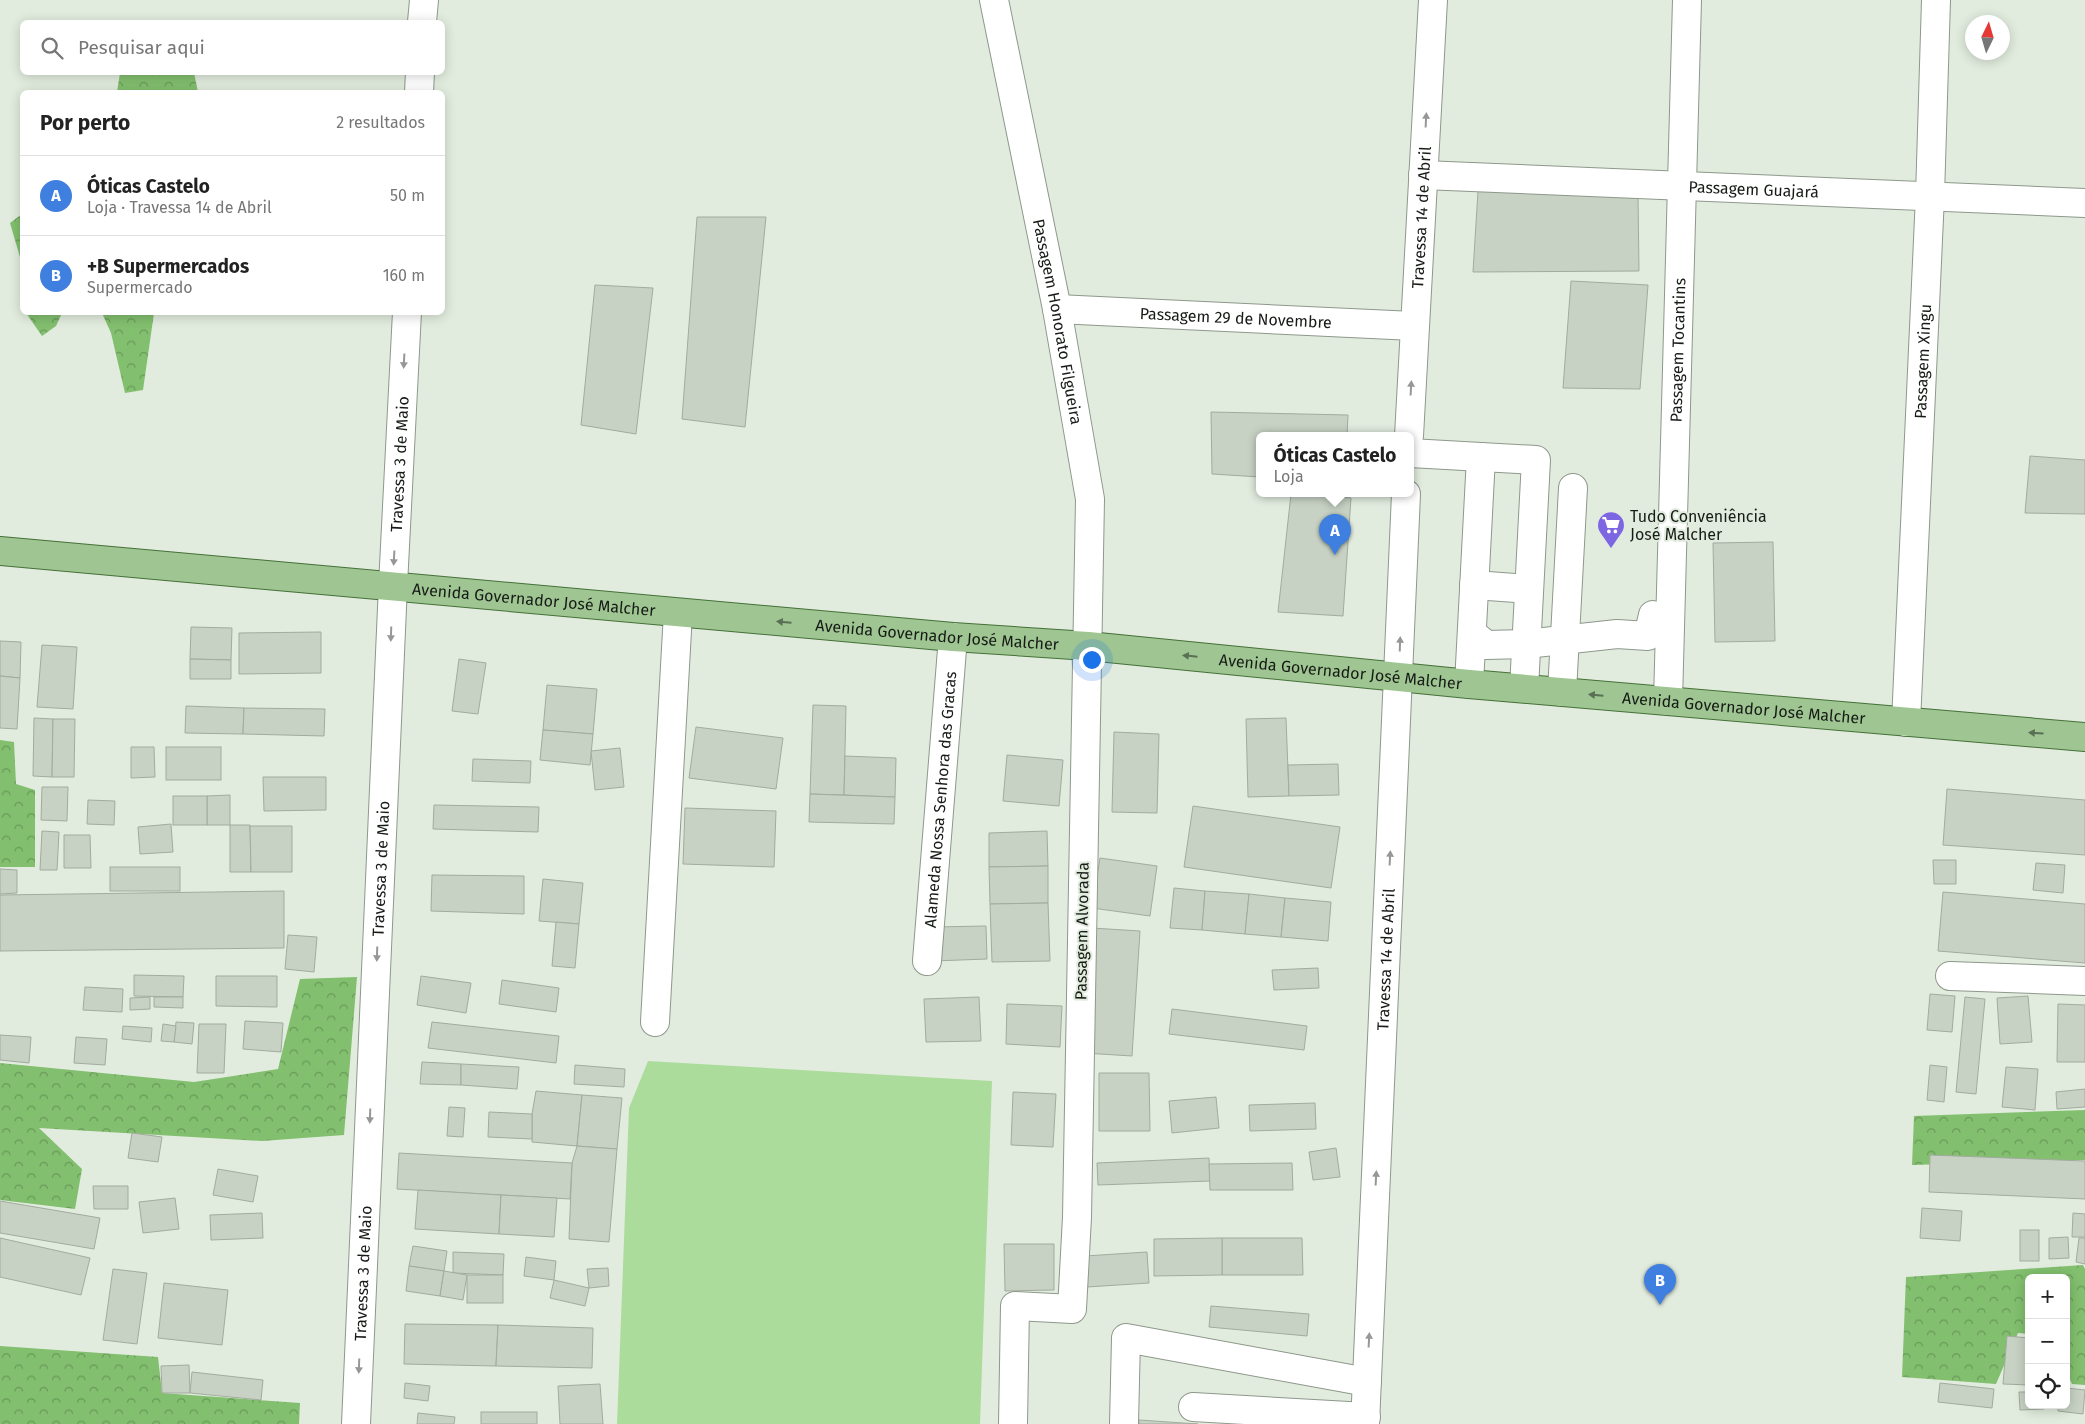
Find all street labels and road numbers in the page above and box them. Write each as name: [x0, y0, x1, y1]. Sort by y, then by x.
street label: Travessa 14 de Abril: [1408, 145, 1434, 289]
street label: Passagem Guajará: [1688, 177, 1819, 201]
street label: Passagem Honorato Filgueira: [1029, 217, 1086, 426]
street label: Passagem Tocantins: [1666, 278, 1689, 423]
street label: Passagem 29 de Novembre: [1139, 303, 1332, 332]
street label: Passagem Xingu: [1910, 304, 1935, 419]
street label: Travessa 3 de Maio: [386, 396, 412, 532]
street label: Avenida Governador José Malcher: [411, 579, 657, 620]
street label: Avenida Governador José Malcher: [815, 615, 1060, 654]
street label: Avenida Governador José Malcher: [1218, 650, 1464, 693]
street label: Alameda Nossa Senhora das Gracas: [920, 670, 960, 929]
street label: Avenida Governador José Malcher: [1622, 688, 1867, 728]
street label: Travessa 3 de Maio: [368, 800, 393, 937]
street label: Passagem Alvorada: [1071, 862, 1093, 1000]
street label: Travessa 14 de Abril: [1373, 888, 1398, 1031]
street label: Travessa 3 de Maio: [350, 1205, 375, 1341]

